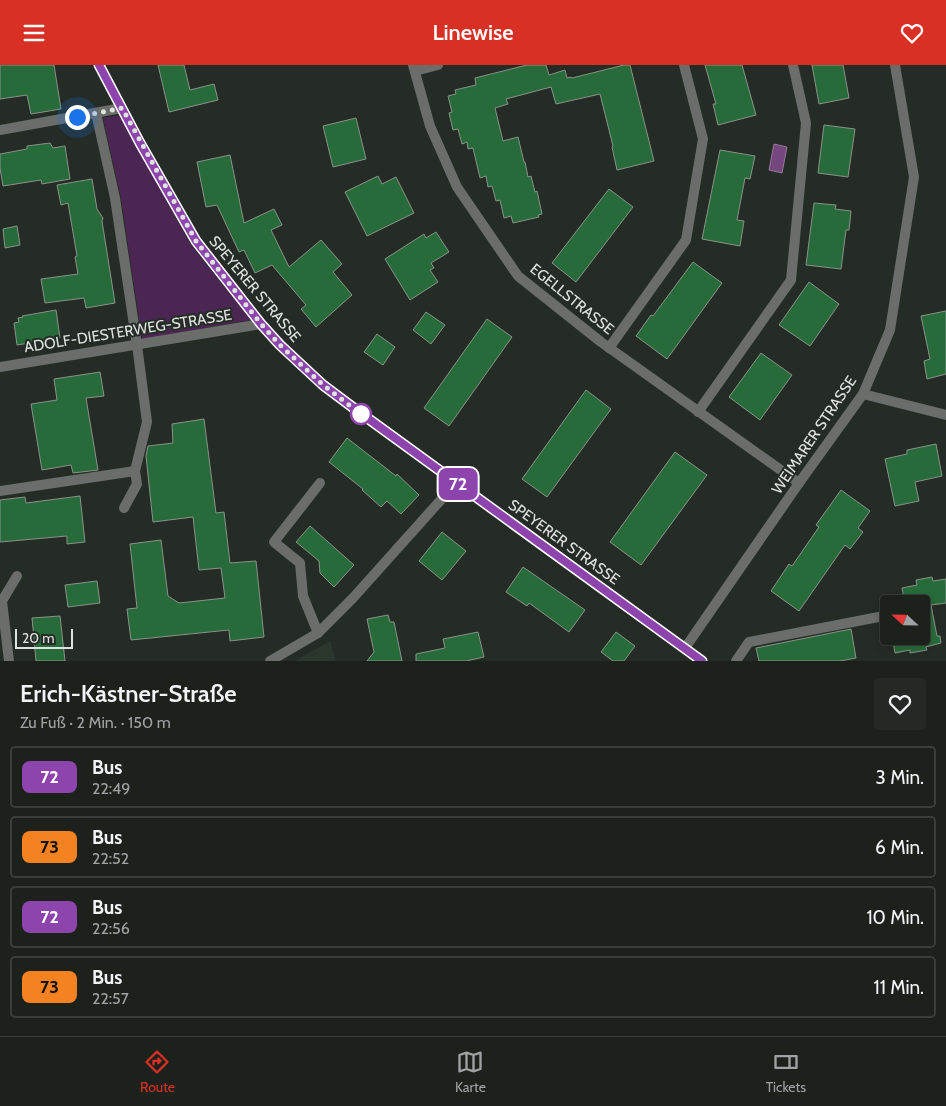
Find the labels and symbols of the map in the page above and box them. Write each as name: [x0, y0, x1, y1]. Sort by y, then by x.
your location: [65, 105, 90, 130]
street label: SPEYERER STRASSE: [205, 232, 305, 346]
street label: EGELLSTRASSE: [527, 260, 617, 338]
street label: ADOLF-DIESTERWEG-STRASSE: [23, 306, 233, 356]
street label: WEIMARER STRASSE: [768, 373, 860, 497]
unlabelled marker: [350, 403, 372, 425]
line badge: 72: [436, 468, 480, 500]
street label: SPEYERER STRASSE: [505, 496, 623, 588]
north arrow: [880, 595, 930, 645]
scale bar: [15, 626, 72, 649]

